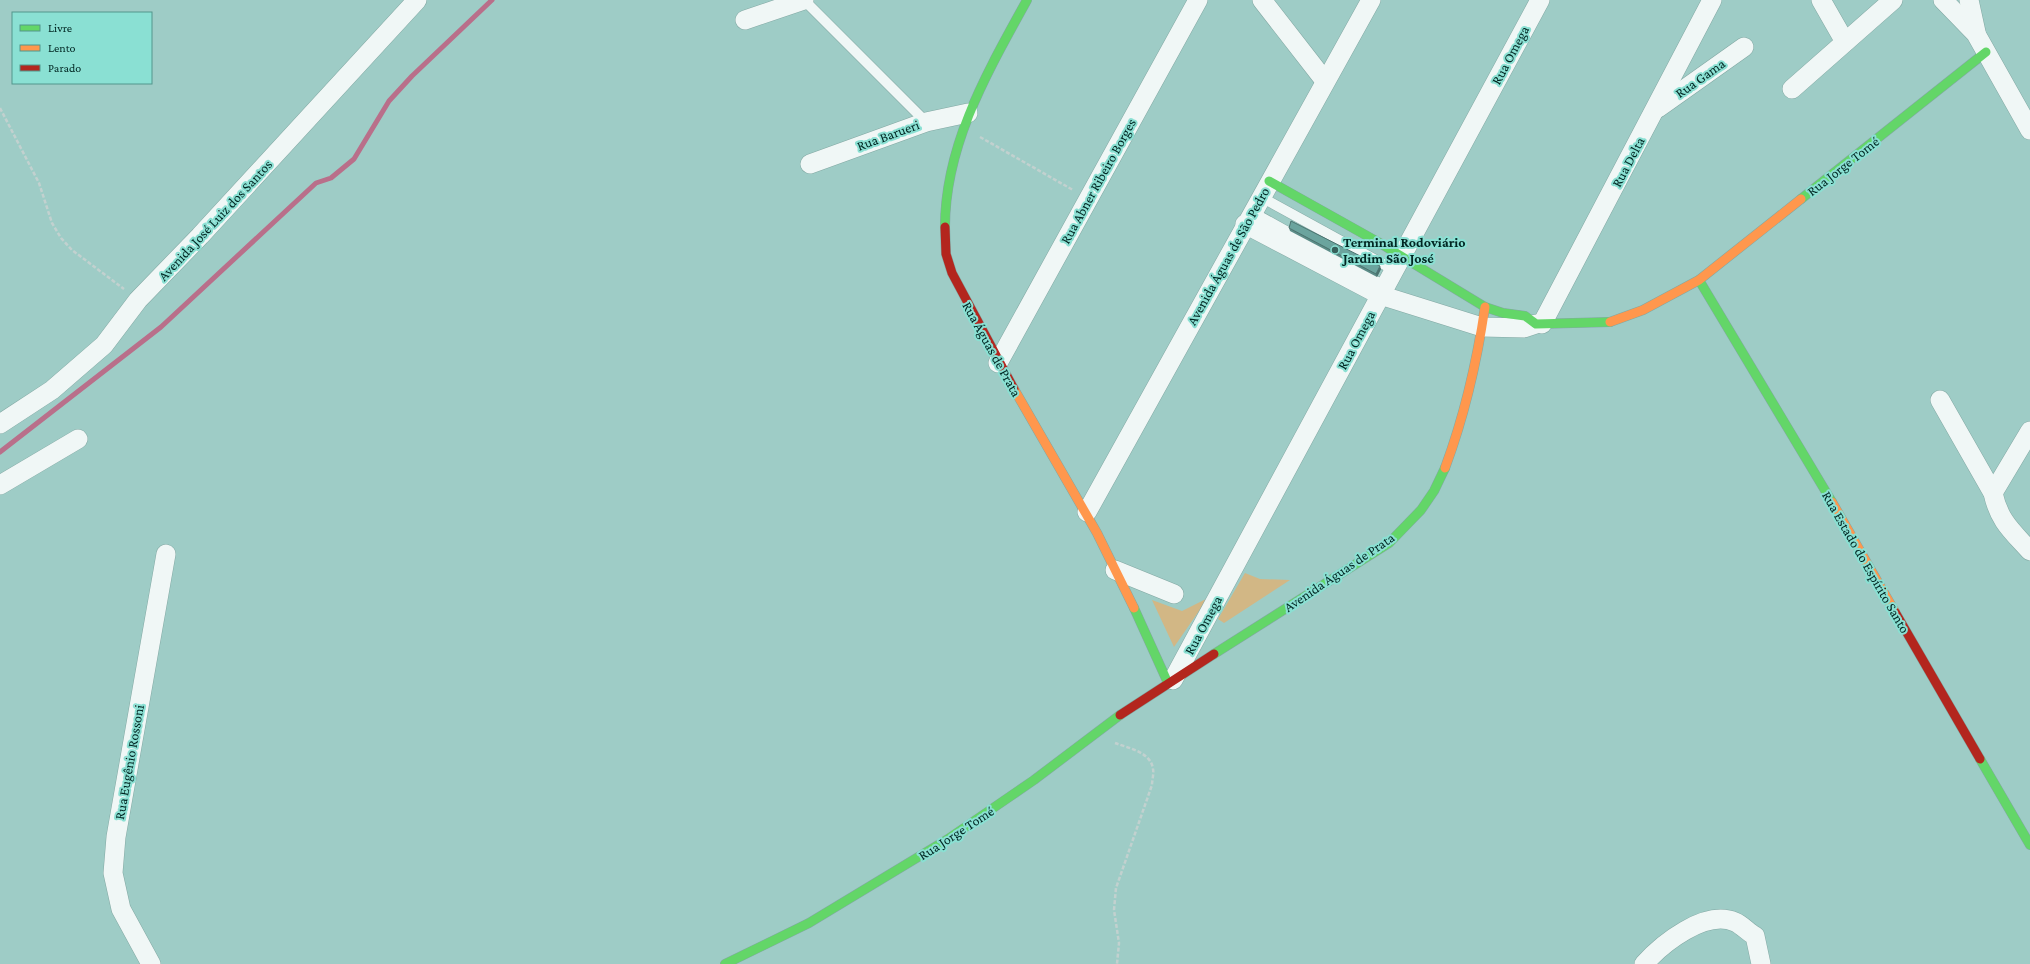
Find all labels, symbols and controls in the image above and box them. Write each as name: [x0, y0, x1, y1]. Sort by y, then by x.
legend: [12, 12, 152, 84]
text: Livre: [48, 21, 72, 35]
street label: Rua Omega: [1488, 23, 1532, 87]
text: Lento: [48, 41, 76, 55]
street label: Rua Gama: [1672, 55, 1728, 101]
text: Parado: [48, 61, 81, 75]
street label: Rua Barueri: [855, 116, 922, 154]
street label: Rua Abner Ribeiro Borges: [1057, 116, 1139, 246]
street label: Rua Jorge Tomé: [1804, 133, 1882, 199]
street label: Rua Delta: [1608, 134, 1648, 190]
street label: Avenida José Luiz dos Santos: [155, 156, 275, 284]
street label: Avenida Águas de São Pedro: [1183, 184, 1273, 328]
place label: Terminal Rodoviário Jardim São José: [1341, 234, 1466, 266]
marker: Terminal Rodoviário Jardim São José: [1330, 245, 1340, 255]
street label: Rua Águas de Prata: [959, 299, 1025, 400]
street label: Rua Omega: [1334, 308, 1378, 372]
street label: Rua Estado do Espírito Santo: [1819, 488, 1913, 636]
street label: Avenida Águas de Prata: [1281, 529, 1398, 615]
street label: Rua Omega: [1181, 593, 1225, 657]
street label: Rua Eugênio Rossoni: [111, 703, 147, 821]
street label: Rua Jorge Tomé: [915, 803, 997, 863]

